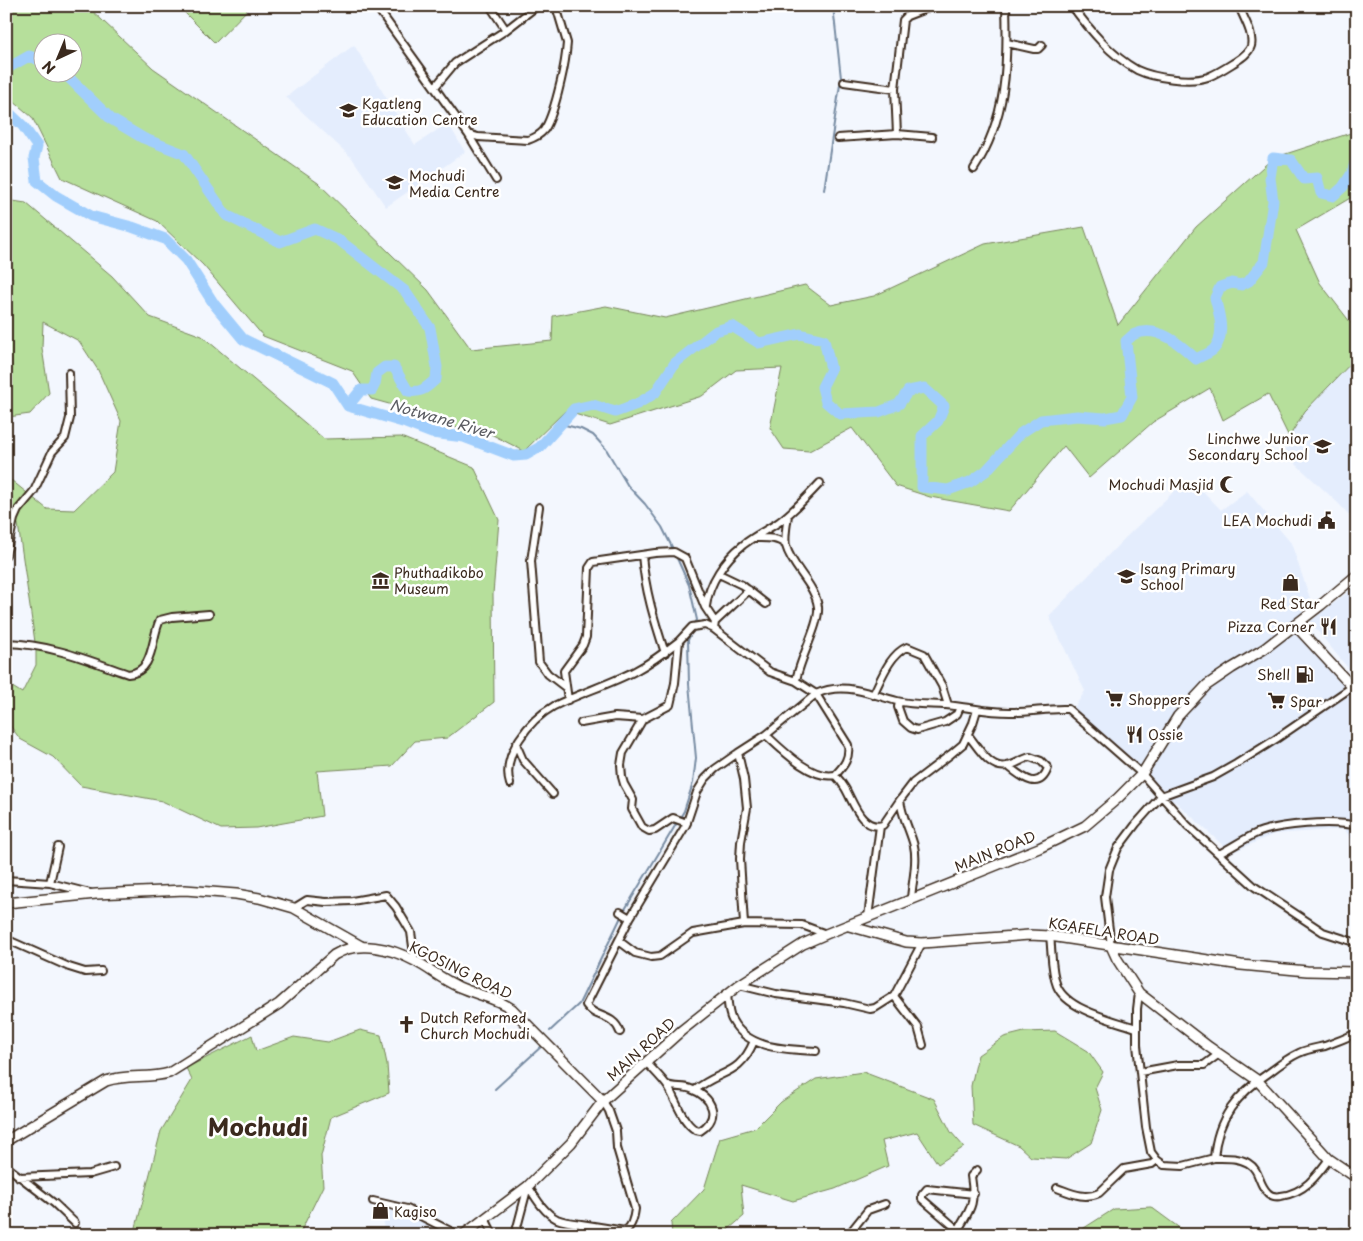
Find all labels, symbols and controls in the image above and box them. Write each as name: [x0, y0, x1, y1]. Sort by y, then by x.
north arrow: [32, 32, 82, 82]
text: N: [37, 56, 60, 79]
place label: Kgatleng Education Centre: [362, 93, 478, 130]
school or university icon: Kgatleng Education Centre: [338, 101, 358, 121]
place label: Mochudi Media Centre: [409, 165, 499, 202]
school or university icon: Mochudi Media Centre: [385, 173, 405, 193]
water label: Notwane River: [388, 392, 499, 444]
place label: Linchwe Junior Secondary School: [1188, 428, 1308, 465]
school or university icon: Linchwe Junior Secondary School: [1312, 436, 1332, 456]
place label: Mochudi Masjid: [1109, 474, 1214, 495]
mosque icon: Mochudi Masjid: [1218, 474, 1238, 494]
place label: LEA Mochudi: [1223, 510, 1312, 531]
public building icon: LEA Mochudi: [1316, 510, 1336, 530]
place label: Isang Primary School: [1140, 558, 1235, 595]
place label: Phuthadikobo Museum: [394, 562, 484, 599]
school or university icon: Isang Primary School: [1116, 566, 1136, 586]
museum icon: Phuthadikobo Museum: [370, 570, 390, 590]
shop icon: Red Star: [1280, 573, 1300, 593]
place label: Red Star: [1260, 593, 1320, 614]
place label: Pizza Corner: [1227, 616, 1314, 637]
restaurant icon: Pizza Corner: [1318, 616, 1338, 636]
place label: Shell: [1257, 664, 1290, 685]
fuel station icon: Shell: [1294, 664, 1314, 684]
supermarket icon: Shoppers: [1104, 689, 1124, 709]
place label: Shoppers: [1128, 689, 1190, 710]
supermarket icon: Spar: [1266, 691, 1286, 711]
place label: Spar: [1290, 691, 1322, 712]
restaurant icon: Ossie: [1124, 724, 1144, 744]
place label: Ossie: [1148, 724, 1183, 745]
street label: MAIN ROAD: [951, 825, 1039, 877]
street label: KGAFELA ROAD: [1047, 912, 1161, 950]
street label: KGOSING ROAD: [406, 936, 516, 1004]
place label: Dutch Reformed Church Mochudi: [420, 1007, 530, 1044]
street label: MAIN ROAD: [602, 1013, 680, 1085]
church icon: Dutch Reformed Church Mochudi: [396, 1015, 416, 1035]
district label: Mochudi: [208, 1108, 308, 1144]
shop icon: Kagiso: [370, 1201, 390, 1221]
place label: Kagiso: [394, 1201, 437, 1222]

